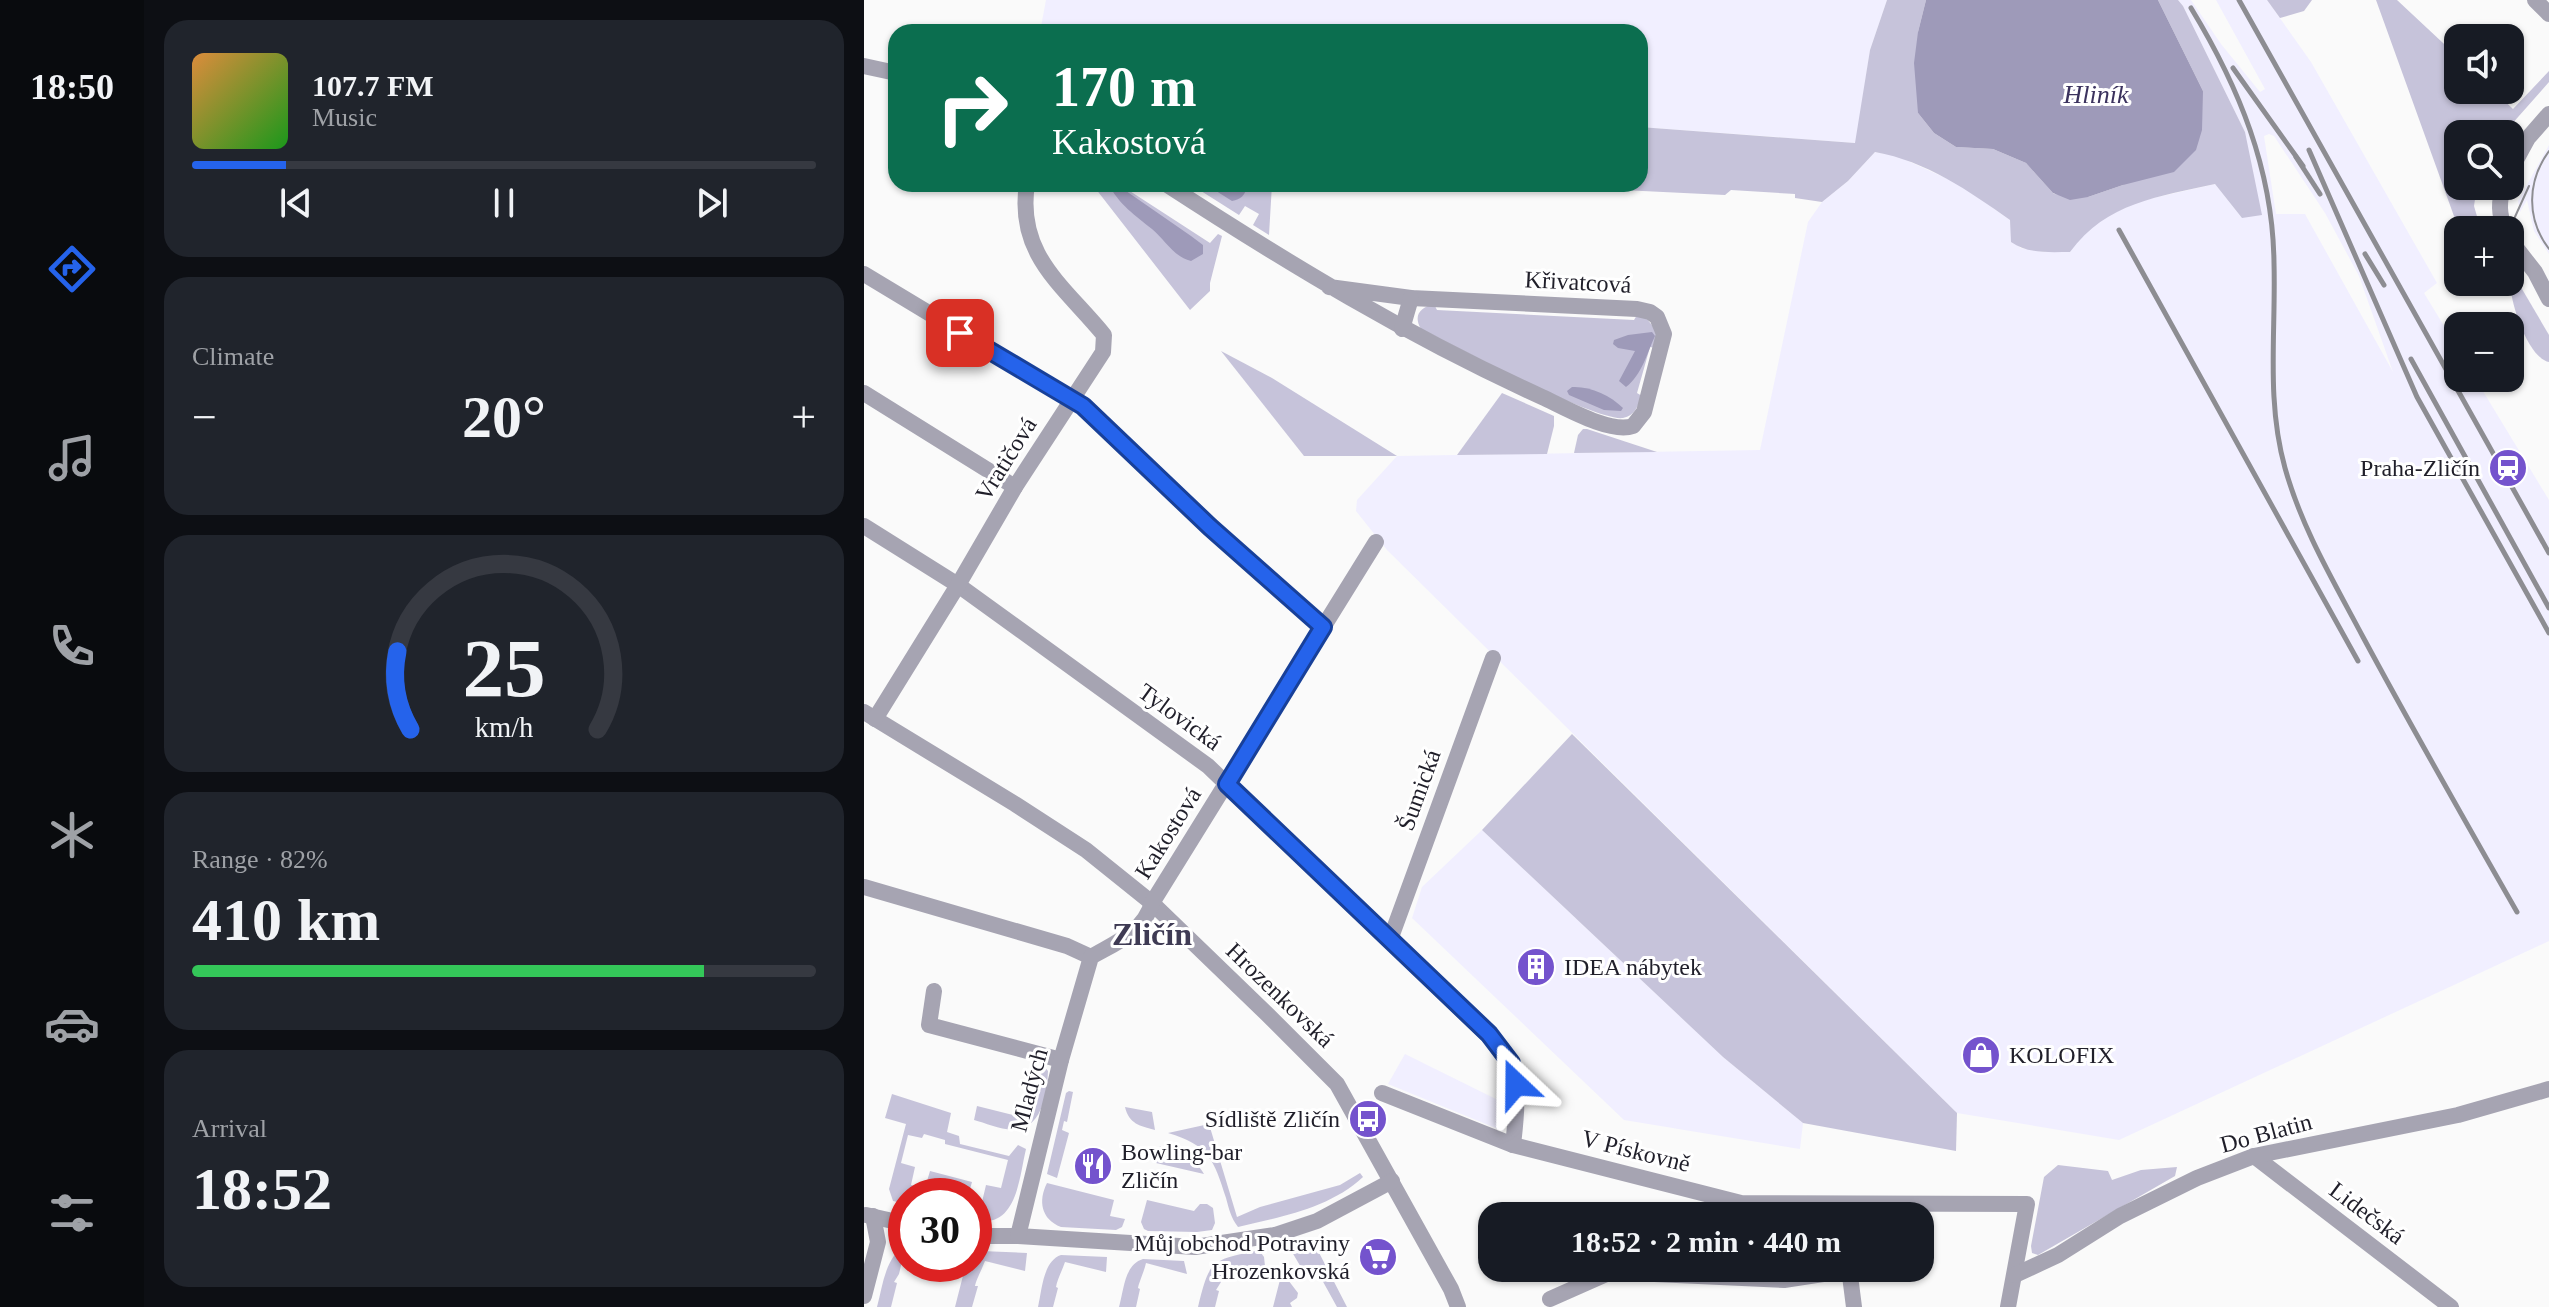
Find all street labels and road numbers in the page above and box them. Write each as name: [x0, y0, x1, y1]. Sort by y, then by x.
street label: Křivatcová: [1524, 266, 1632, 298]
street label: Vratičová: [970, 412, 1042, 505]
street label: Tylovická: [1134, 678, 1227, 756]
street label: Šumická: [1392, 746, 1446, 834]
street label: Kakostová: [1130, 782, 1206, 883]
street label: Hrozenkovská: [1221, 938, 1339, 1053]
street label: Mladých: [1005, 1045, 1053, 1135]
street label: Do Blatin: [2217, 1108, 2315, 1158]
street label: V Pískovně: [1579, 1125, 1693, 1177]
street label: Lidečská: [2325, 1177, 2410, 1250]

